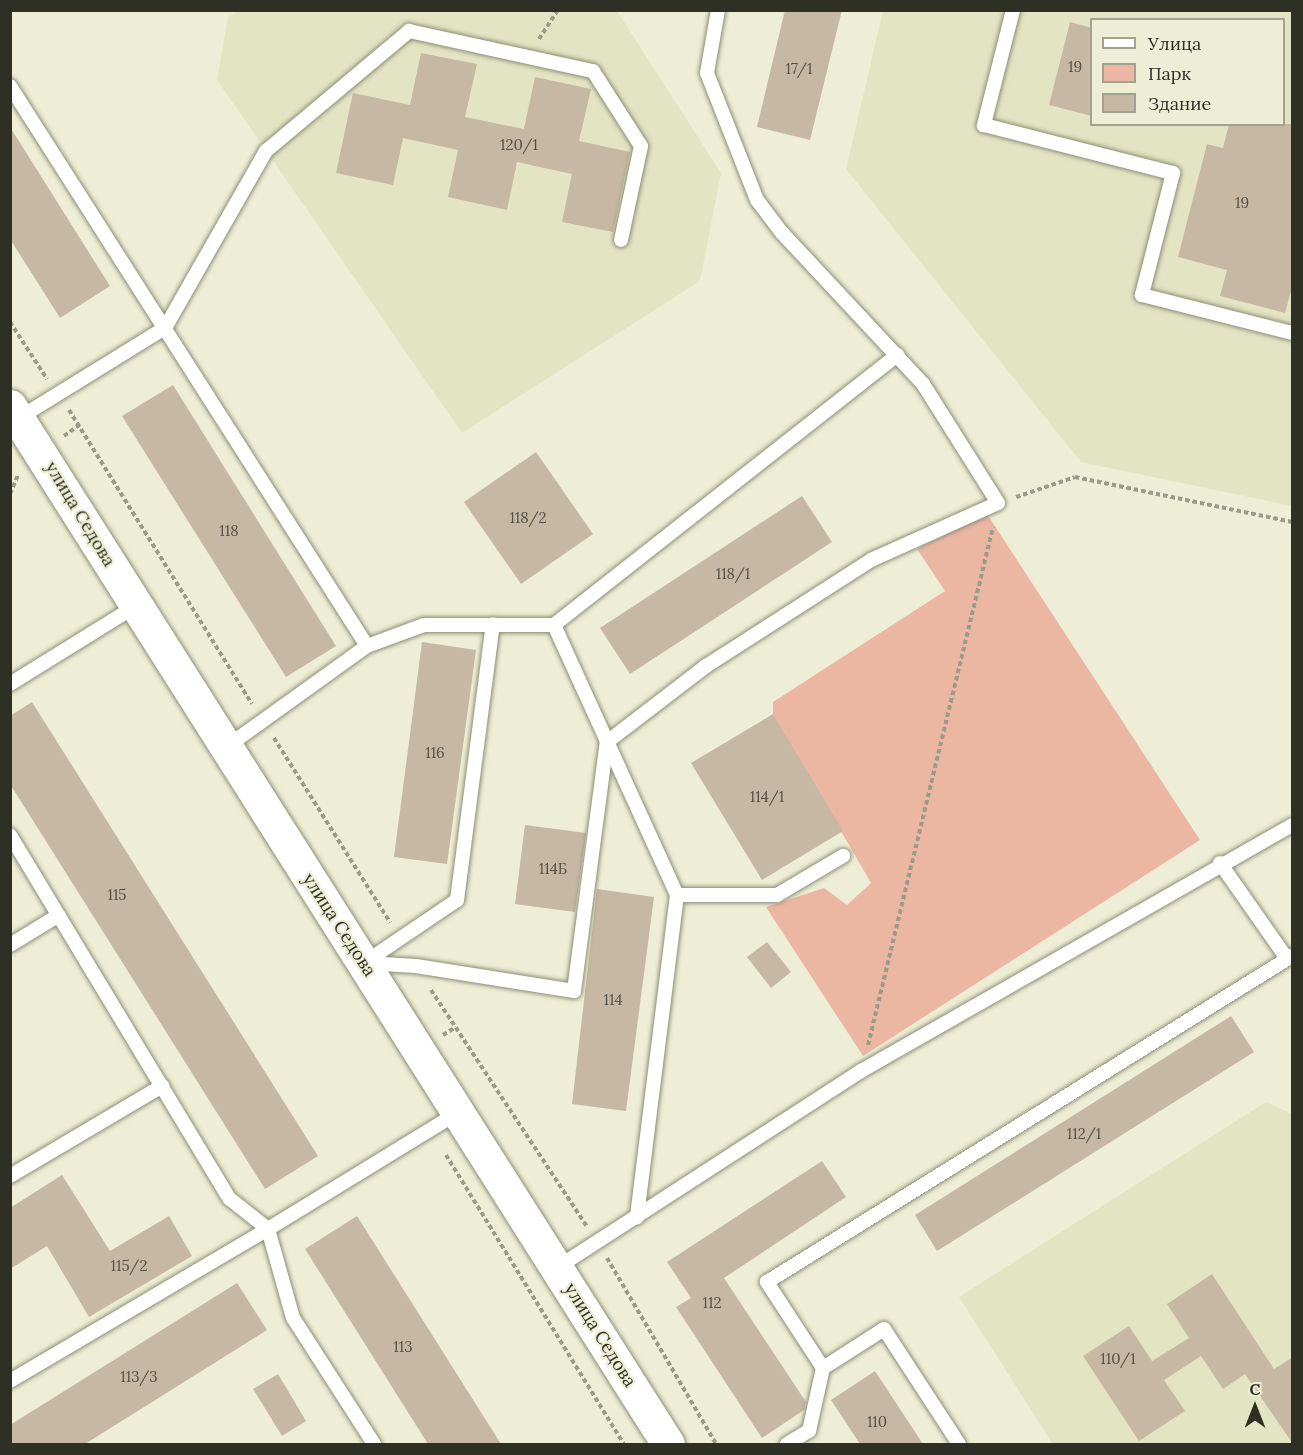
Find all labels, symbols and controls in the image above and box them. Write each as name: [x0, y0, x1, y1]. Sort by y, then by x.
legend: [1090, 18, 1285, 126]
text: Улица: [1148, 32, 1201, 55]
house number: 19: [1068, 58, 1082, 76]
house number: 17/1: [785, 60, 813, 78]
text: Парк: [1148, 62, 1191, 85]
text: Здание: [1148, 92, 1211, 115]
house number: 120/1: [500, 136, 538, 154]
house number: 19: [1235, 194, 1249, 212]
street label: улица Седова: [40, 458, 120, 570]
house number: 118/2: [509, 509, 547, 527]
house number: 118: [219, 522, 239, 540]
house number: 118/1: [716, 565, 750, 583]
house number: 116: [425, 744, 445, 762]
house number: 114/1: [750, 788, 784, 806]
house number: 114Б: [539, 860, 567, 878]
street label: улица Седова: [298, 869, 380, 981]
house number: 115: [107, 886, 127, 904]
house number: 114: [603, 991, 623, 1009]
house number: 112/1: [1067, 1125, 1101, 1143]
house number: 115/2: [111, 1257, 147, 1275]
street label: улица Седова: [559, 1279, 641, 1391]
house number: 112: [703, 1294, 721, 1312]
house number: 113: [393, 1338, 413, 1356]
house number: 110/1: [1100, 1350, 1136, 1368]
house number: 113/3: [120, 1368, 158, 1386]
north arrow: [1225, 1377, 1285, 1437]
text: С: [1249, 1379, 1261, 1399]
house number: 110: [867, 1413, 887, 1431]

